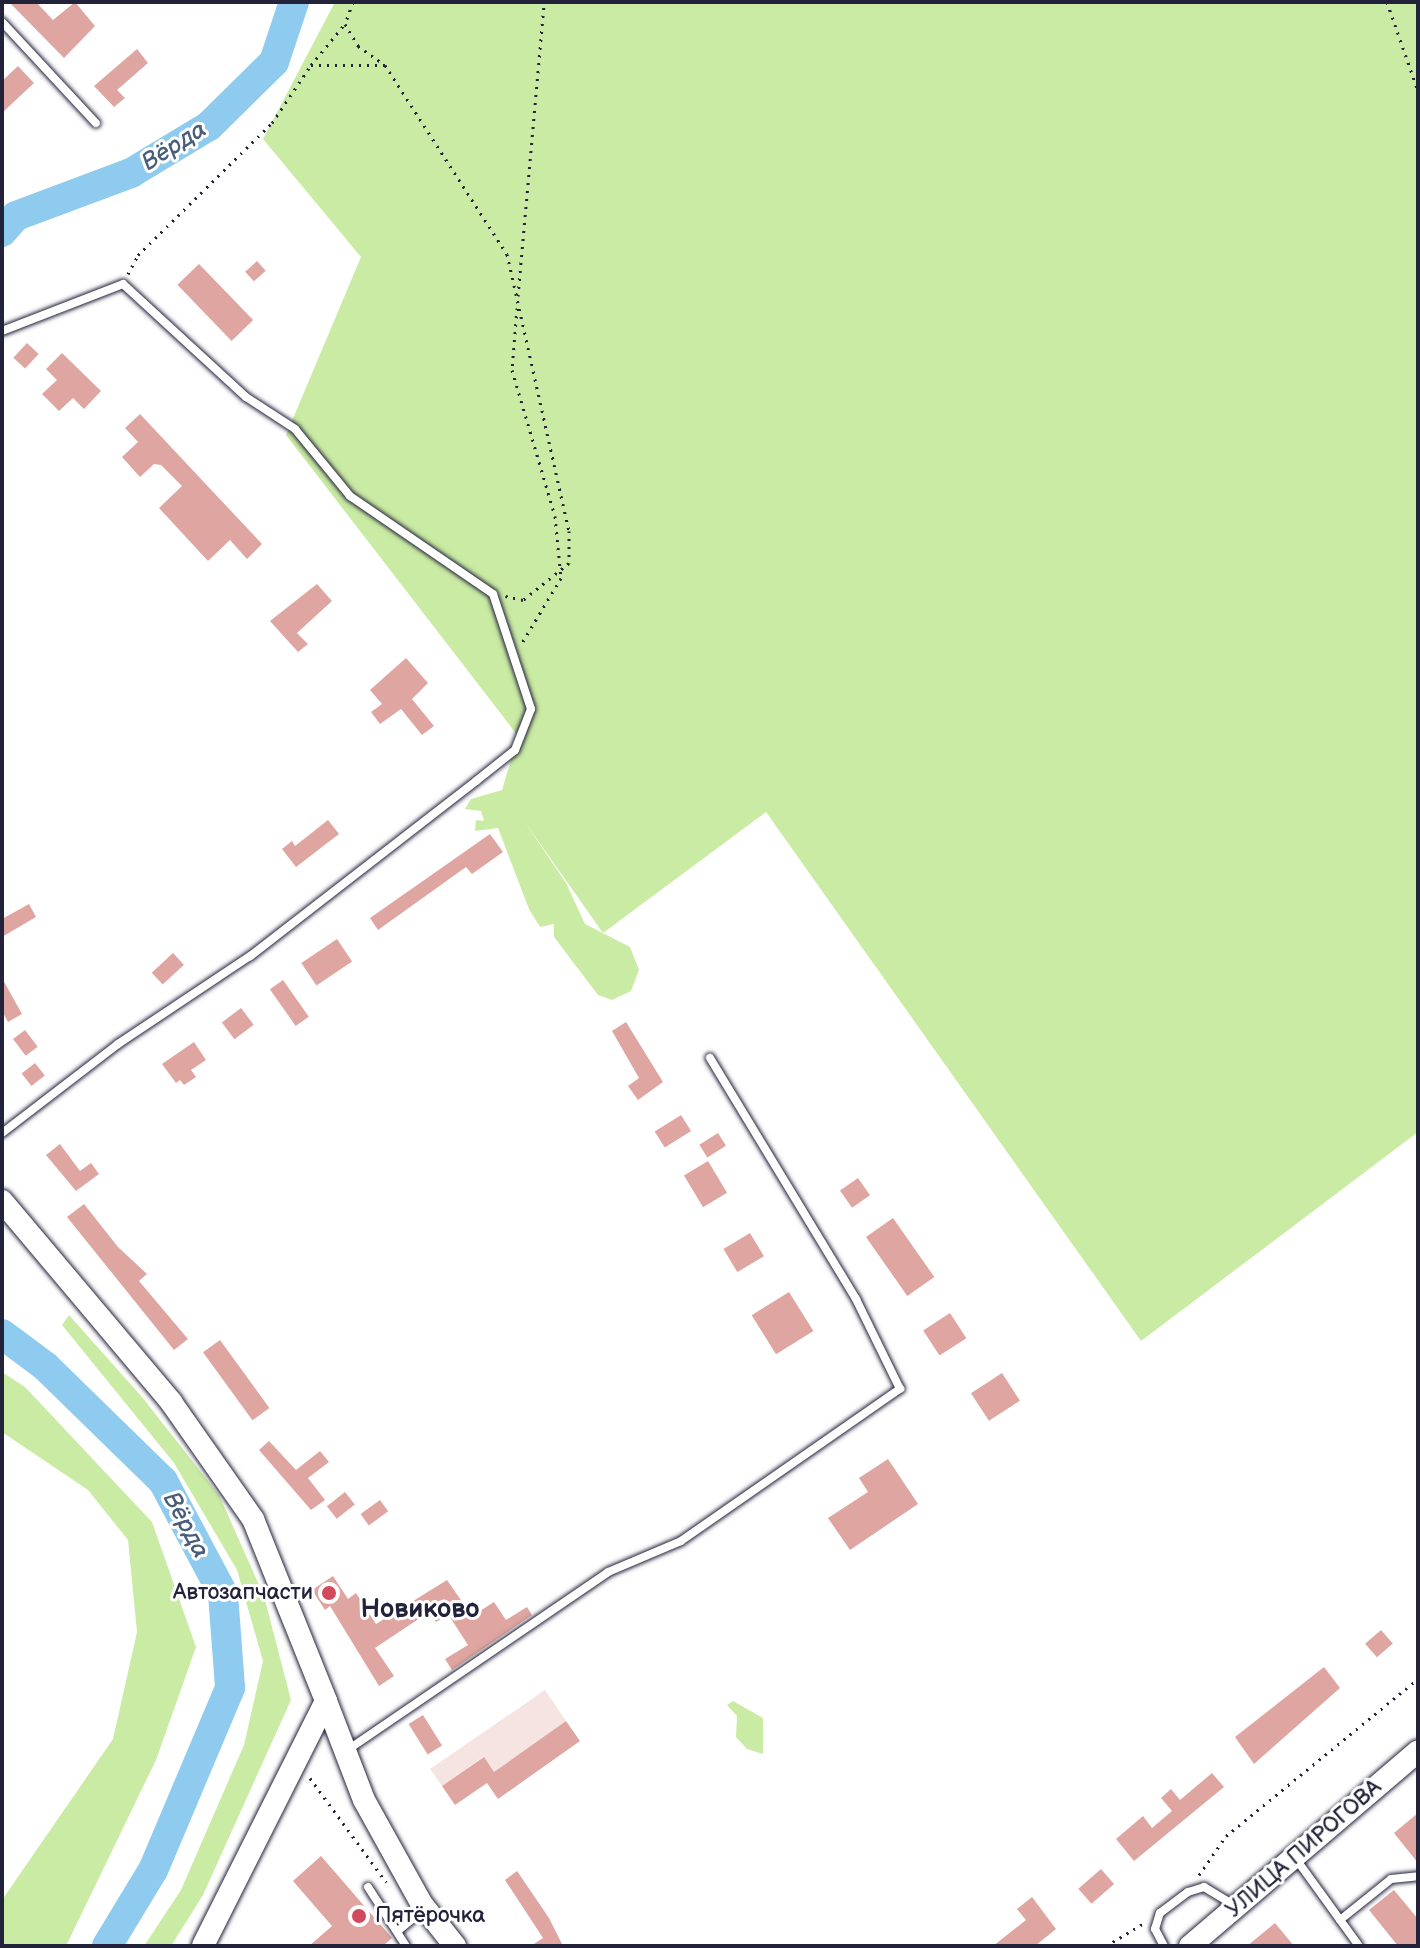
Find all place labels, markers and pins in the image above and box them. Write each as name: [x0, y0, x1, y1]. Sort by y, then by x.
place label: Автозапчасти: [173, 1580, 313, 1606]
marker: Автозапчасти: [320, 1584, 338, 1602]
place label: Пятёрочка: [375, 1903, 485, 1929]
marker: Пятёрочка: [350, 1907, 368, 1925]

